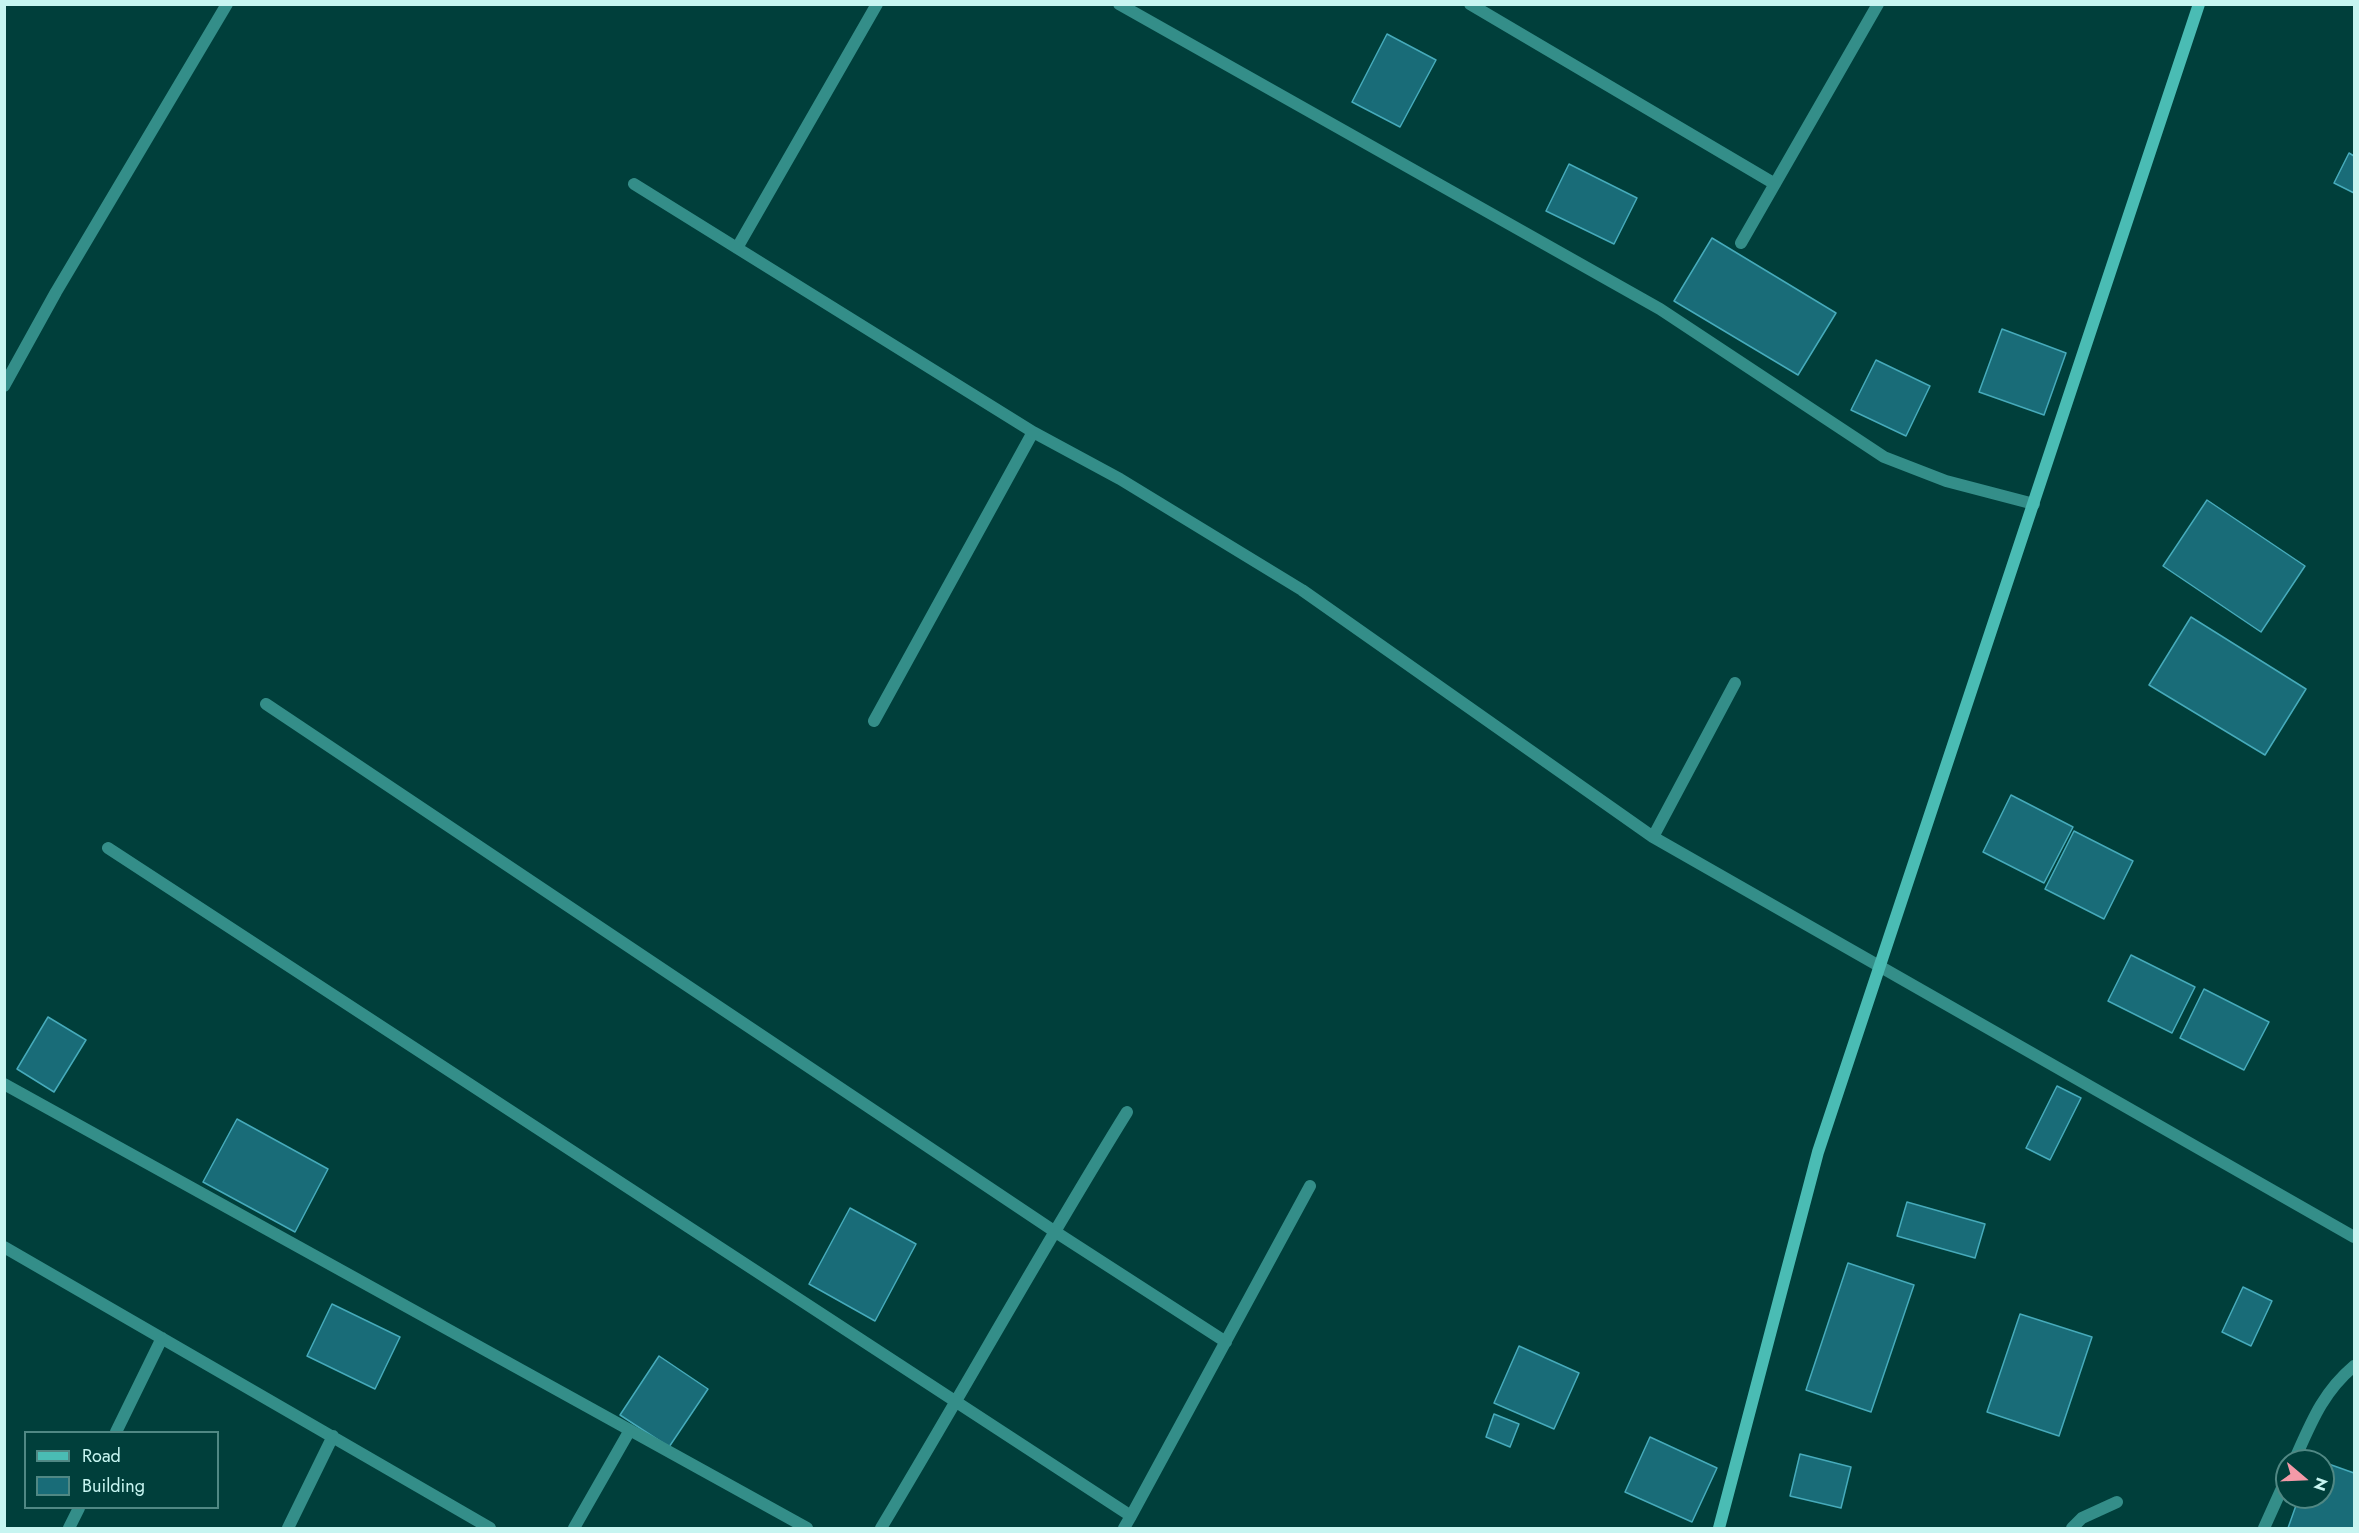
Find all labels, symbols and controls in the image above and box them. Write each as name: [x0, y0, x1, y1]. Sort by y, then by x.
legend: [24, 1431, 219, 1509]
text: Road: [82, 1443, 121, 1469]
north arrow: [2275, 1449, 2335, 1509]
text: Building: [82, 1473, 145, 1499]
text: N: [2308, 1475, 2334, 1494]

